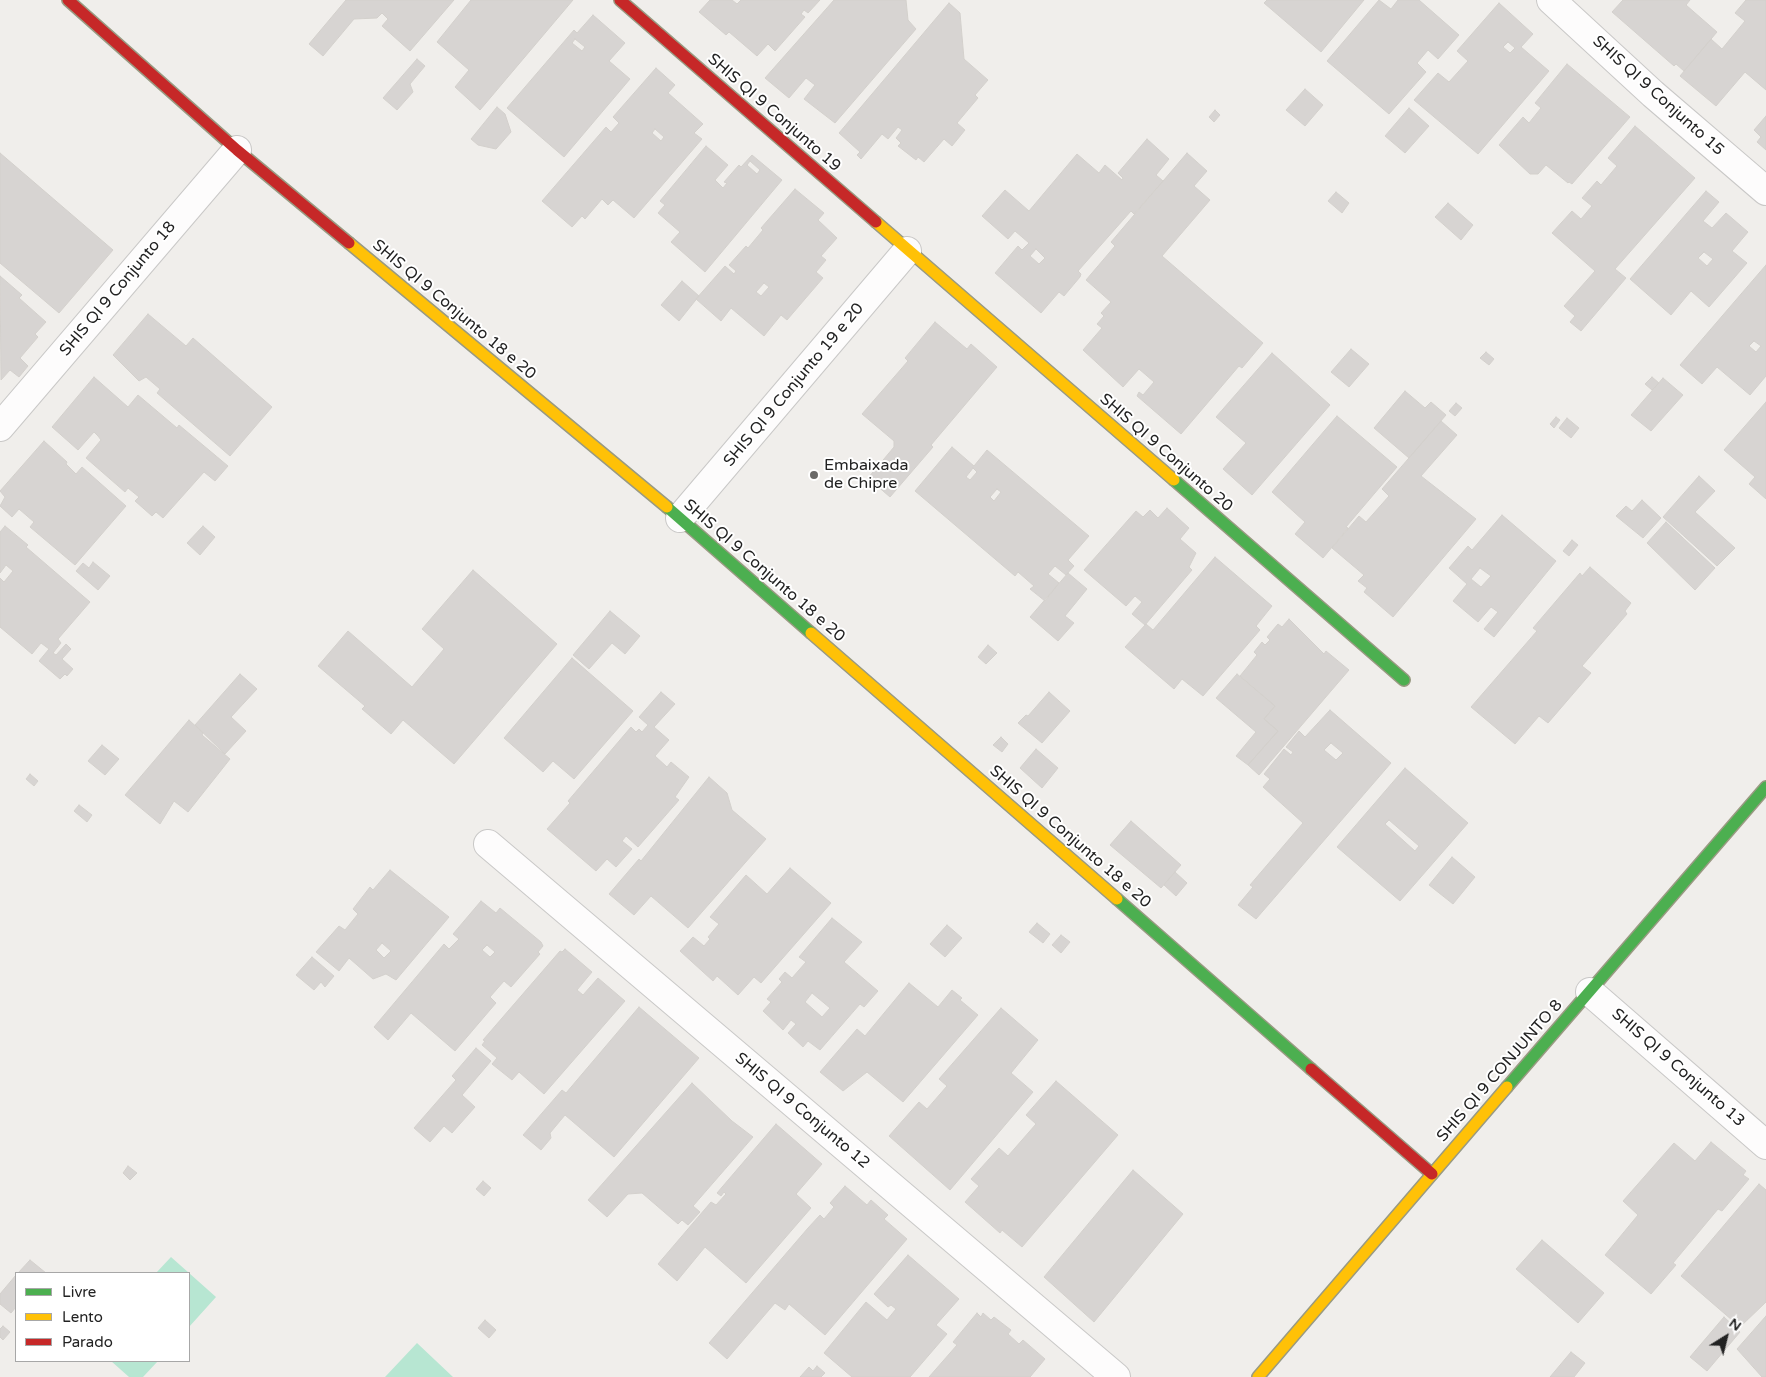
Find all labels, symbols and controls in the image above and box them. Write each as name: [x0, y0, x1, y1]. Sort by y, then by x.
street label: SHIS QI 9 Conjunto 15: [1588, 32, 1728, 160]
street label: SHIS QI 9 Conjunto 19: [704, 50, 844, 176]
street label: SHIS QI 9 Conjunto 18: [56, 218, 180, 360]
street label: SHIS QI 9 Conjunto 18 e 20: [368, 236, 540, 384]
street label: SHIS QI 9 Conjunto 19 e 20: [720, 299, 868, 471]
street label: SHIS QI 9 Conjunto 20: [1096, 390, 1236, 516]
place label: Embaixada de Chipre: [824, 456, 909, 494]
marker: Embaixada de Chipre: [808, 469, 820, 481]
street label: SHIS QI 9 Conjunto 18 e 20: [679, 496, 849, 646]
street label: SHIS QI 9 Conjunto 18 e 20: [985, 762, 1155, 912]
street label: SHIS QI 9 CONJUNTO 8: [1433, 996, 1567, 1146]
street label: SHIS QI 9 Conjunto 13: [1608, 1005, 1748, 1131]
street label: SHIS QI 9 Conjunto 12: [731, 1049, 873, 1173]
legend: [15, 1272, 190, 1362]
text: Livre: [62, 1283, 96, 1301]
text: Lento: [62, 1308, 103, 1326]
north arrow: [1701, 1312, 1751, 1362]
text: N: [1726, 1314, 1745, 1335]
text: Parado: [62, 1333, 113, 1351]

